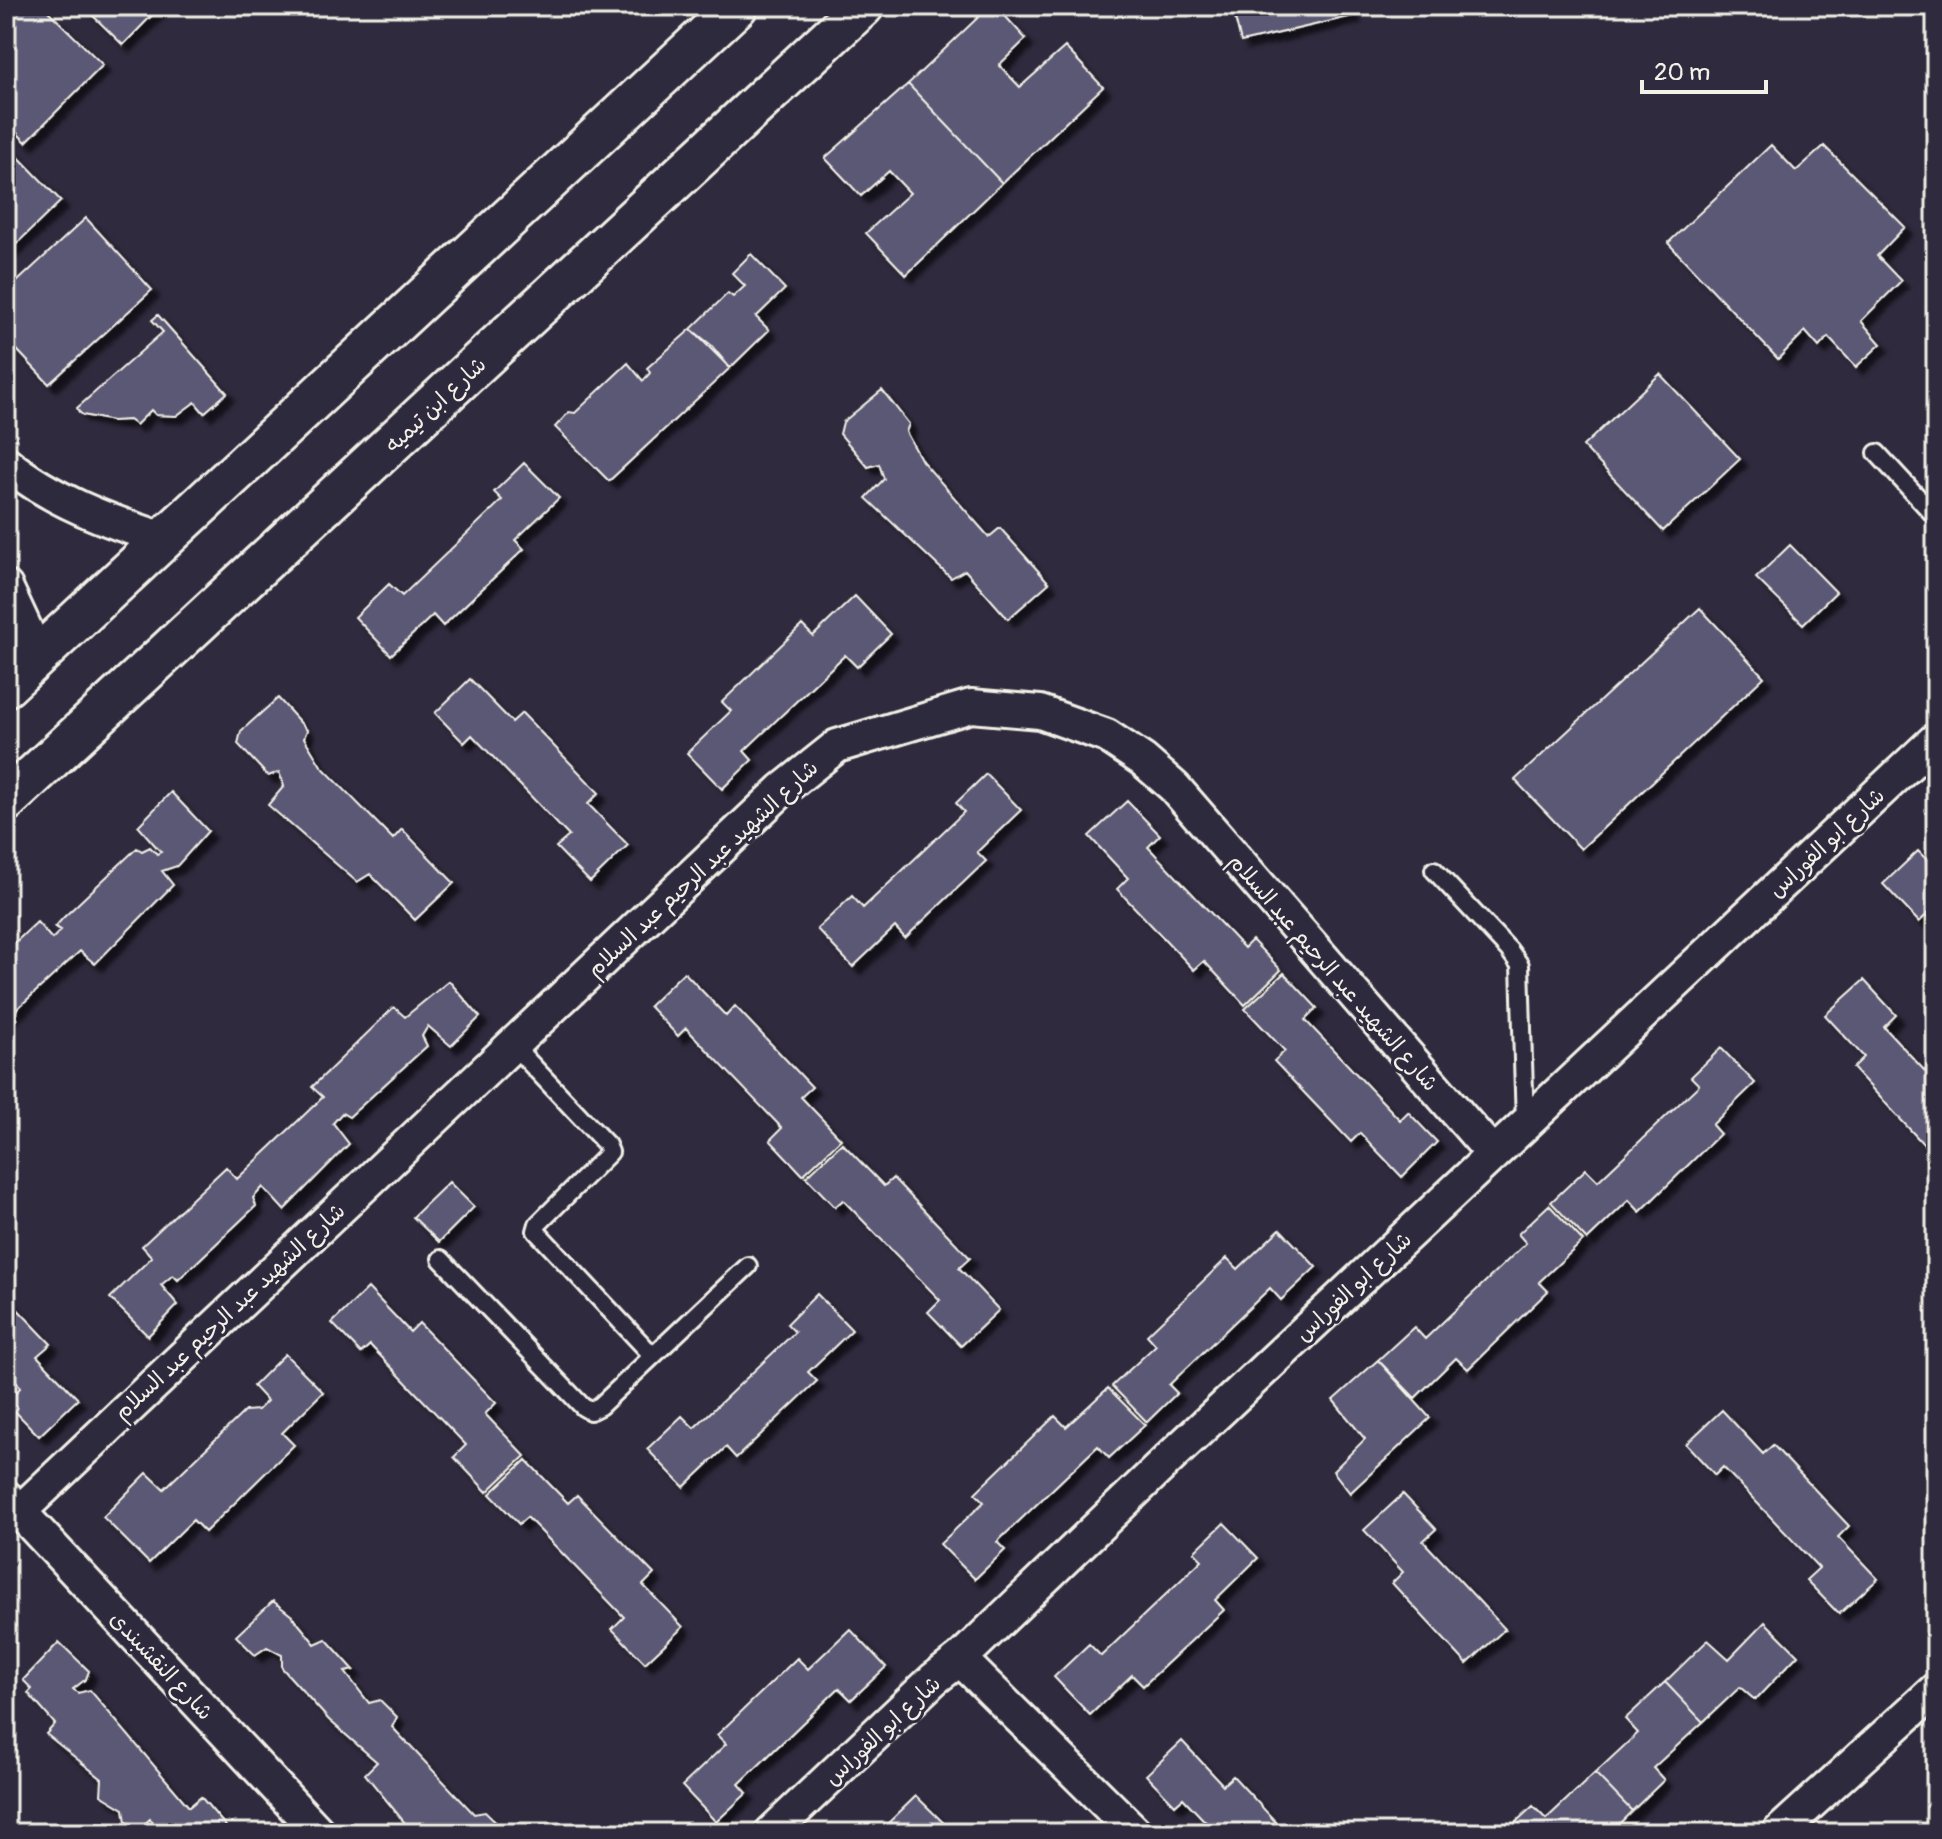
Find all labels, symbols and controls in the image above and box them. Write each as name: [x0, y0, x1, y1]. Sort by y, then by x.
scale bar: [1642, 44, 1766, 94]
text: 20 m: [1654, 58, 1710, 87]
street label: شارع ابن تيميه: [379, 351, 493, 459]
street label: شارع الشهيد عبد الرحيم عبد السلام: [581, 754, 825, 985]
street label: شارع ابو الفوراس: [1763, 782, 1891, 904]
street label: شارع الشهيد عبد الرحيم عبد السلام: [1221, 848, 1444, 1099]
street label: شارع الشهيد عبد الرحيم عبد السلام: [108, 1197, 352, 1428]
street label: شارع ابو الفوراس: [1290, 1226, 1418, 1348]
street label: شارع النقشبندى: [103, 1605, 219, 1727]
street label: شارع ابو الفوراس: [819, 1670, 947, 1792]

